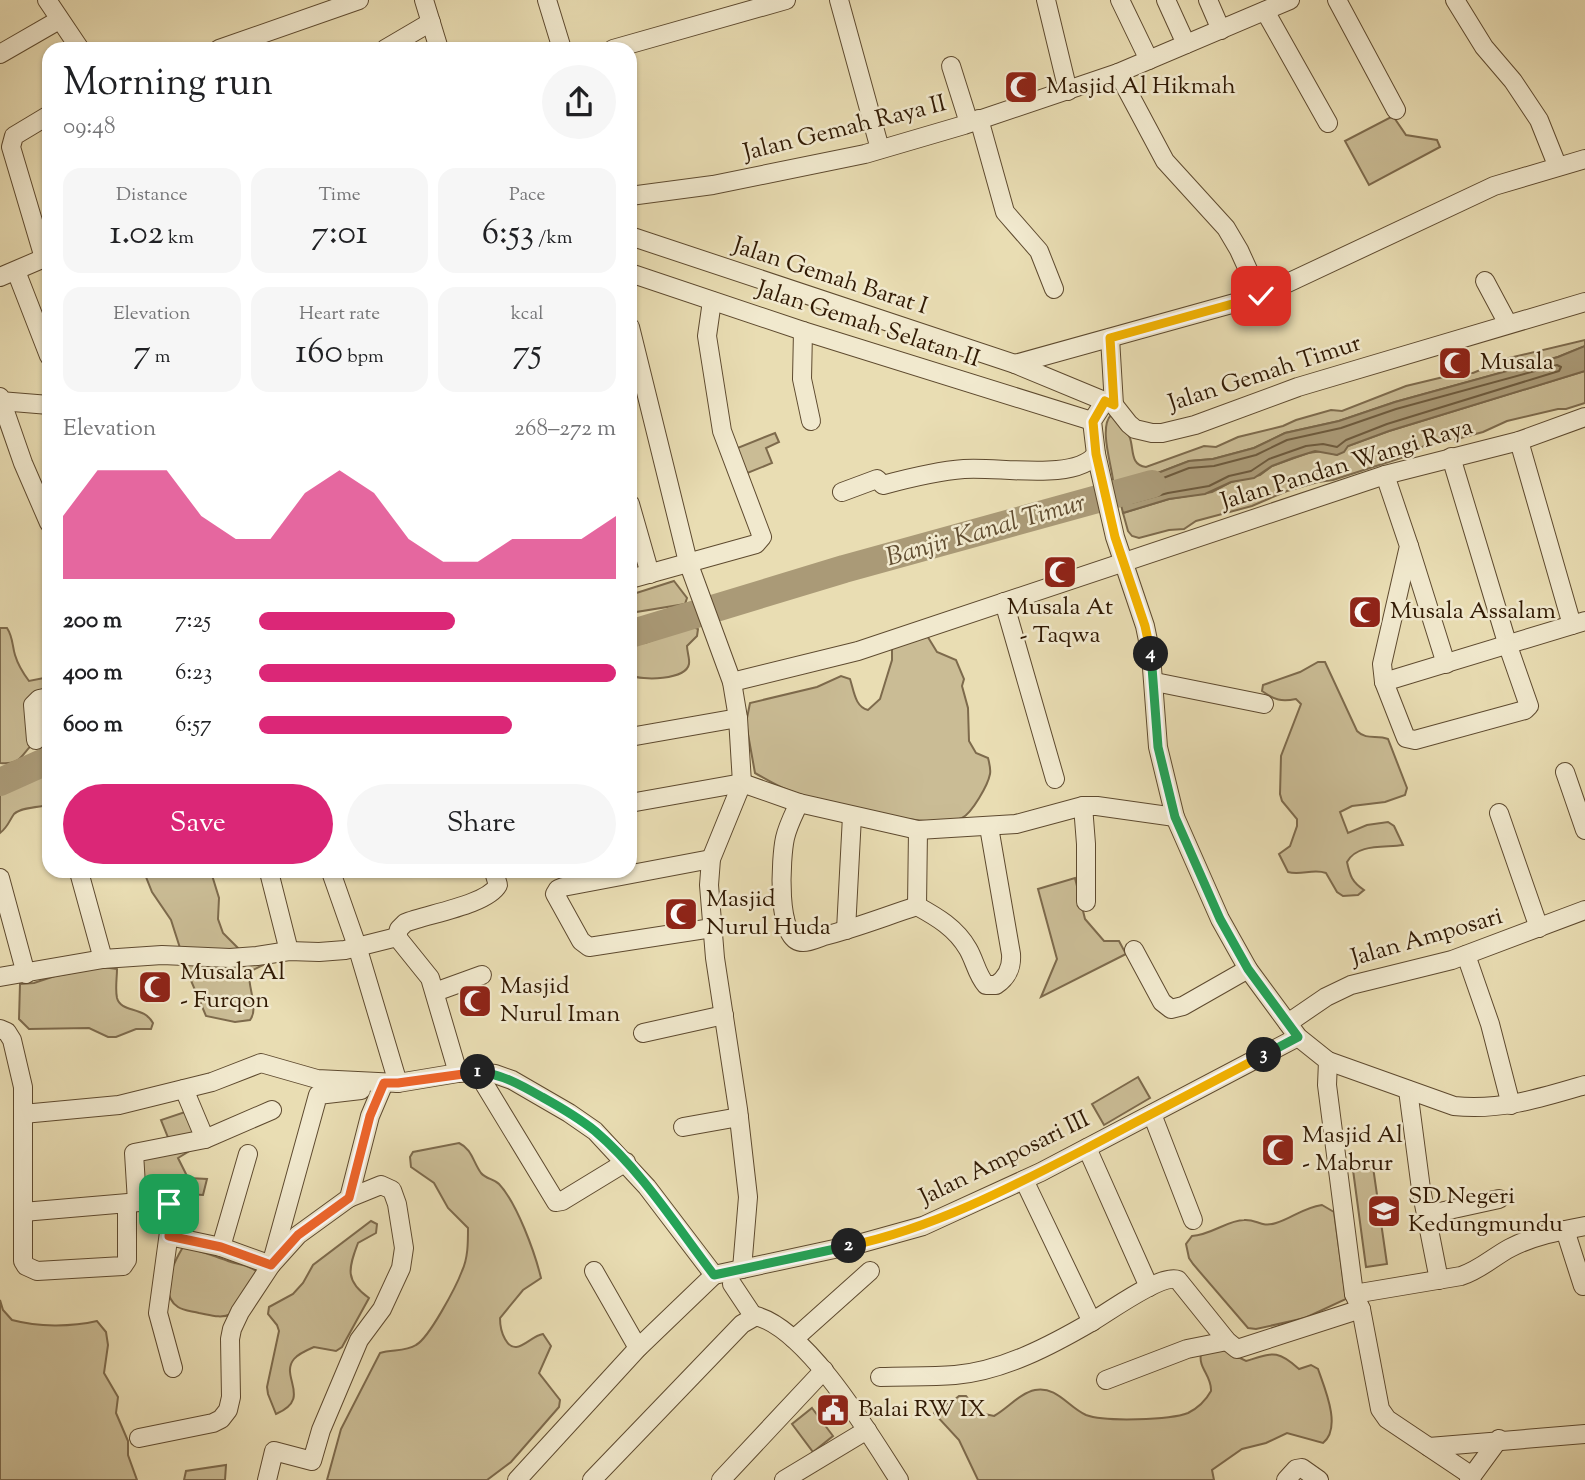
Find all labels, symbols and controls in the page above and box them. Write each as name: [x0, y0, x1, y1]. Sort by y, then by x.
text: Morning run: [63, 58, 273, 112]
button: share: [542, 65, 616, 139]
mosque icon: Masjid Al Hikmah: [1002, 68, 1040, 106]
place label: Masjid Al Hikmah: [1046, 70, 1236, 104]
street label: Jalan Gemah Raya II: [738, 87, 950, 171]
text: 09:48: [63, 111, 115, 144]
text: Distance: [116, 182, 188, 209]
text: Time: [318, 182, 361, 209]
text: Pace: [509, 182, 545, 209]
text: 1.02: [110, 209, 164, 260]
text: 7:01: [311, 209, 368, 260]
text: 6:53: [482, 209, 534, 260]
text: km: [164, 225, 194, 252]
text: /km: [534, 225, 573, 252]
street label: Jalan Gemah Barat I: [726, 229, 932, 325]
pin: [1231, 266, 1291, 326]
street label: Jalan Gemah Selatan II: [750, 272, 984, 377]
icon: check: [1242, 277, 1280, 315]
text: Elevation: [113, 301, 190, 328]
text: Heart rate: [299, 301, 380, 328]
text: kcal: [511, 301, 543, 328]
street label: Jalan Gemah Timur: [1162, 327, 1366, 422]
text: 7: [133, 328, 151, 379]
text: 160: [295, 328, 343, 379]
text: 75: [512, 328, 542, 379]
text: m: [151, 344, 170, 371]
text: bpm: [343, 344, 384, 371]
mosque icon: Musala: [1436, 344, 1474, 382]
place label: Musala: [1480, 346, 1554, 380]
street label: Jalan Pandan Wangi Raya: [1215, 410, 1477, 520]
text: Elevation: [63, 413, 156, 446]
text: 268–272 m: [514, 413, 616, 446]
water label: Banjir Kanal Timur: [882, 485, 1090, 577]
mosque icon: Musala At - Taqwa: [1041, 553, 1079, 591]
place label: Musala At - Taqwa: [1007, 591, 1113, 653]
mosque icon: Musala Assalam: [1346, 593, 1384, 631]
place label: Musala Assalam: [1390, 595, 1556, 629]
text: 200 m: [63, 605, 122, 638]
text: 7:25: [175, 605, 211, 638]
pin: 4: [1134, 636, 1168, 672]
text: 4: [1146, 640, 1155, 667]
text: 400 m: [63, 657, 123, 690]
text: 6:23: [175, 657, 212, 690]
text: 600 m: [63, 709, 123, 742]
text: 6:57: [175, 709, 212, 742]
button: Save: [63, 784, 333, 864]
button: Share: [347, 784, 616, 864]
place label: Masjid Nurul Huda: [706, 883, 831, 945]
mosque icon: Masjid Nurul Huda: [662, 895, 700, 933]
street label: Jalan Amposari: [1345, 900, 1507, 976]
place label: Musala Al - Furqon: [180, 956, 285, 1018]
mosque icon: Musala Al - Furqon: [136, 968, 174, 1006]
place label: Masjid Nurul Iman: [500, 970, 620, 1032]
mosque icon: Masjid Nurul Iman: [456, 982, 494, 1020]
pin: 3: [1246, 1038, 1282, 1072]
text: 3: [1260, 1041, 1267, 1068]
pin: 1: [461, 1054, 496, 1090]
text: 1: [474, 1058, 481, 1085]
street label: Jalan Amposari III: [912, 1103, 1096, 1216]
place label: Masjid Al - Mabrur: [1302, 1119, 1403, 1181]
mosque icon: Masjid Al - Mabrur: [1259, 1131, 1297, 1169]
pin: [139, 1174, 199, 1234]
place label: SD Negeri Kedungmundu: [1408, 1180, 1563, 1242]
icon: arrive: [150, 1185, 188, 1223]
school or university icon: SD Negeri Kedungmundu: [1365, 1192, 1403, 1230]
pin: 2: [832, 1228, 866, 1264]
text: 2: [844, 1232, 853, 1259]
public building icon: Balai RW IX: [814, 1391, 852, 1429]
place label: Balai RW IX: [858, 1393, 986, 1427]

